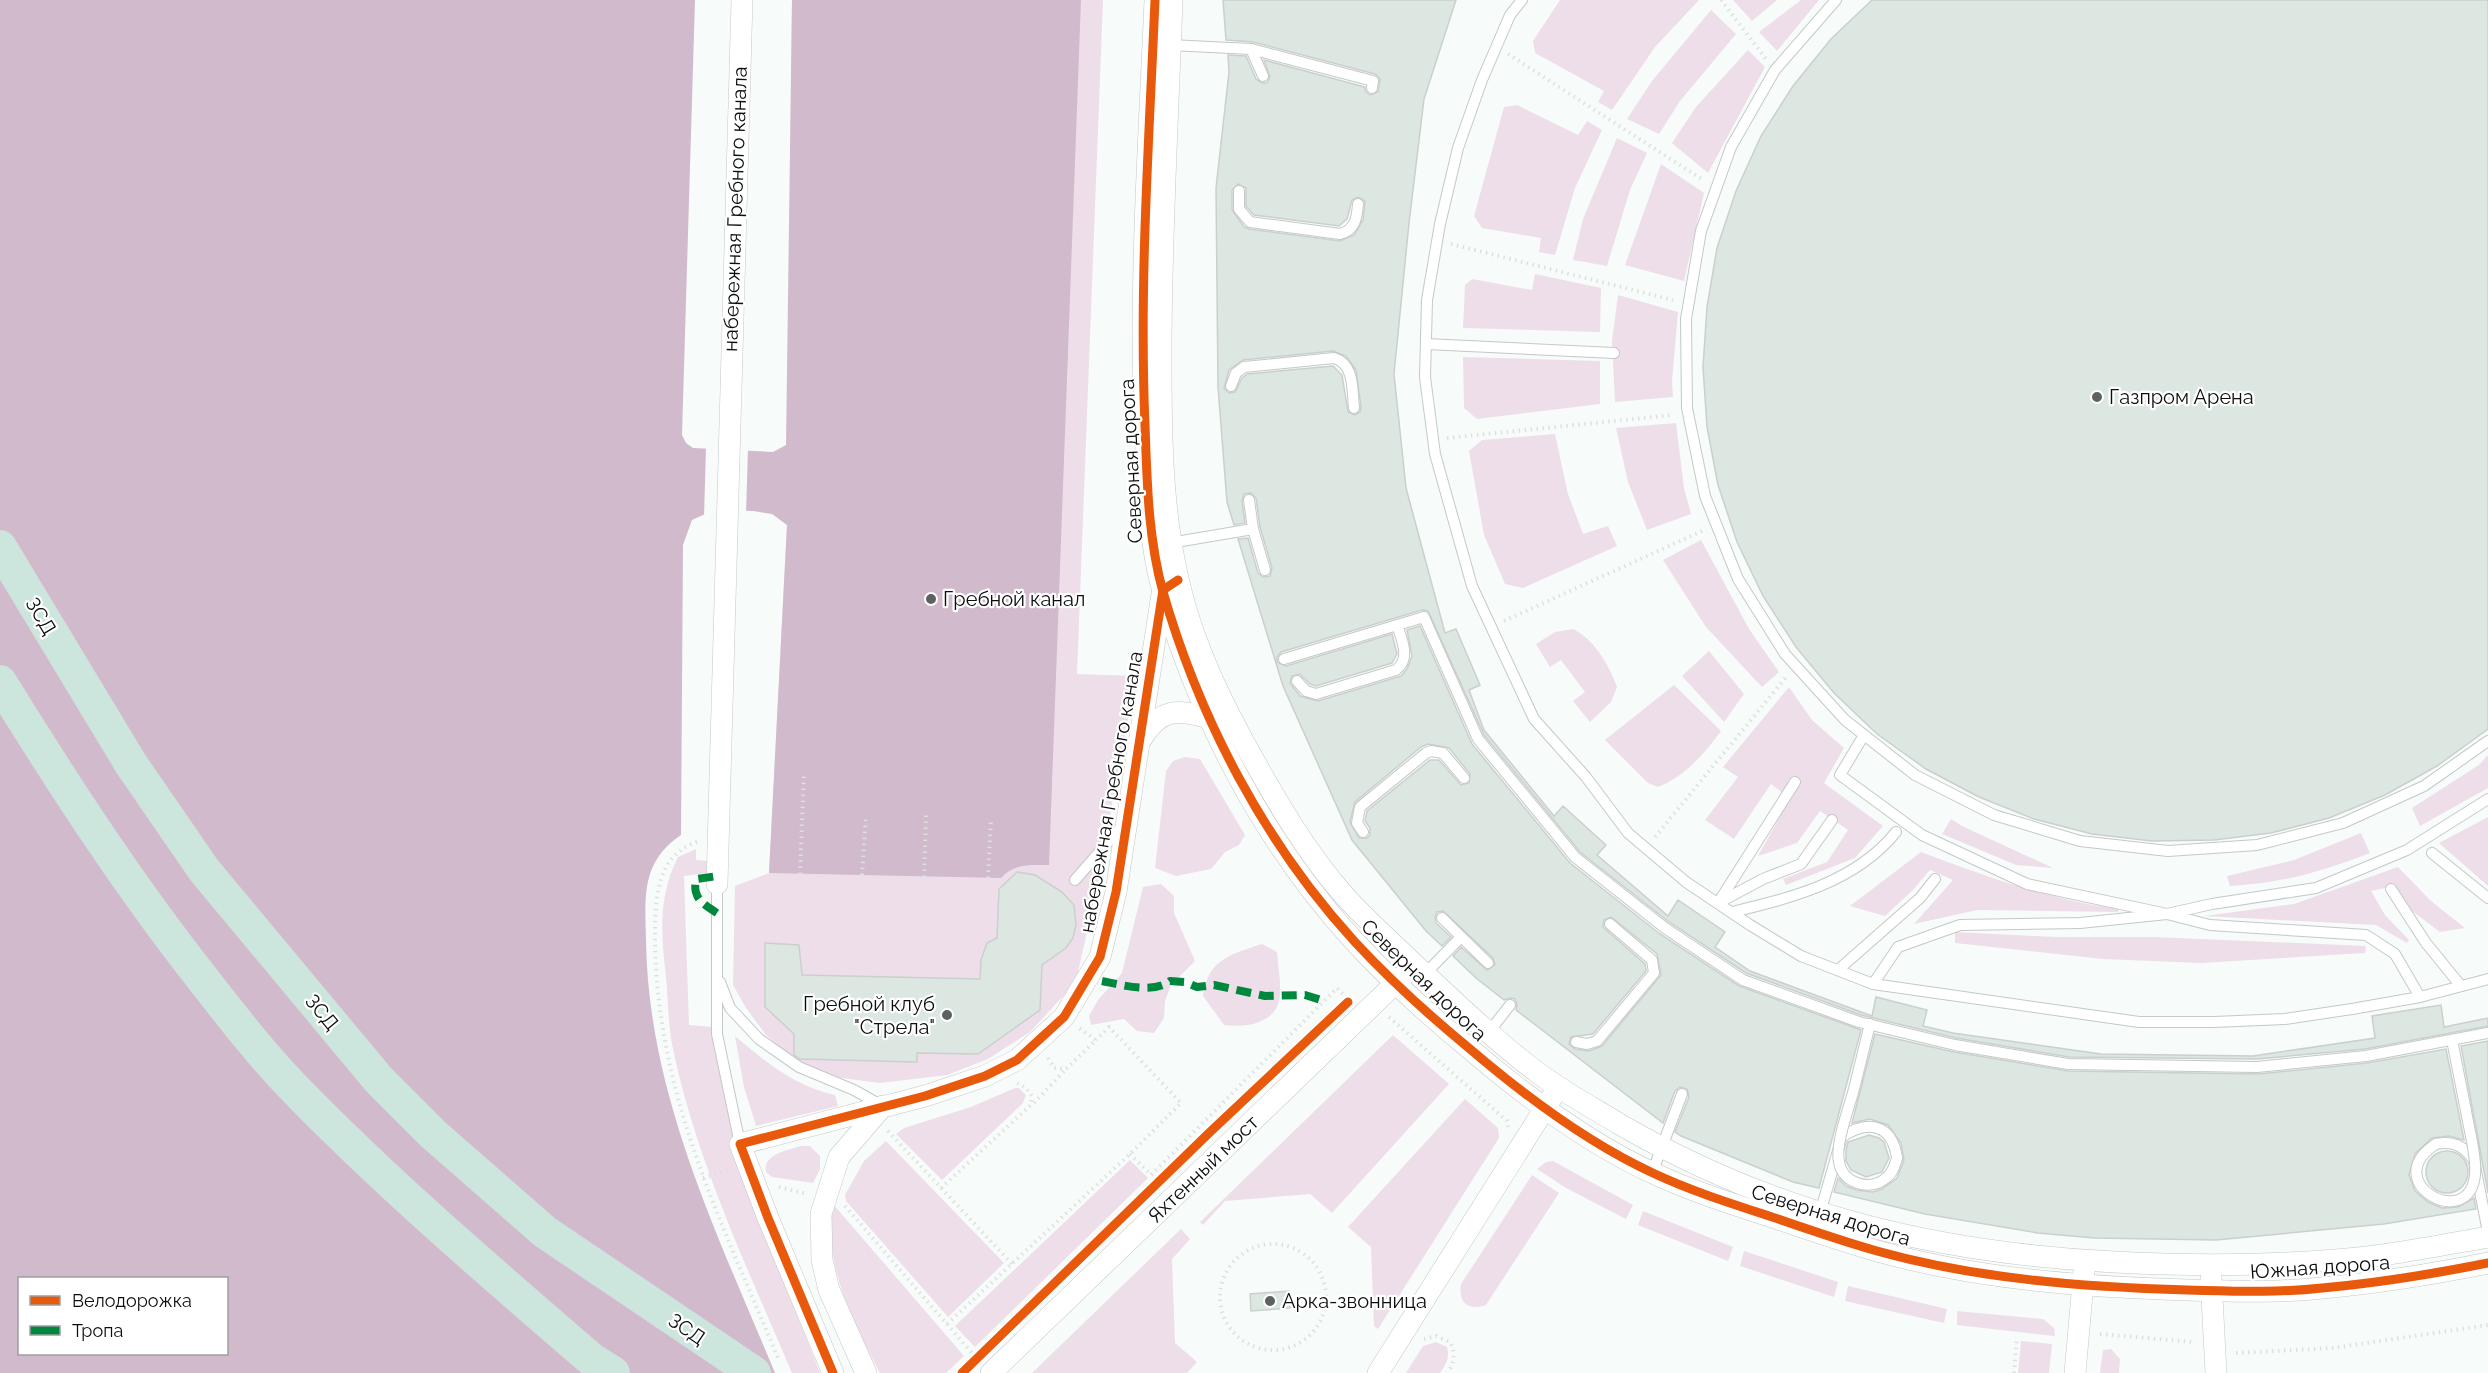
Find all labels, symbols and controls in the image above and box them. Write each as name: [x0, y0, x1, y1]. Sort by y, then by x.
street label: набережная Гребного канала: [718, 66, 752, 352]
street label: Северная дорога: [1115, 378, 1147, 544]
place label: Газпром Арена: [2109, 385, 2254, 409]
marker: Газпром Арена: [2090, 390, 2104, 404]
place label: Гребной канал: [943, 587, 1085, 611]
marker: Гребной канал: [924, 592, 938, 606]
street label: ЗСД: [21, 593, 61, 639]
street label: набережная Гребного канала: [1074, 649, 1148, 935]
street label: Северная дорога: [1356, 914, 1492, 1046]
street label: ЗСД: [300, 989, 344, 1035]
place label: Гребной клуб "Стрела": [803, 992, 935, 1039]
marker: Гребной клуб "Стрела": [940, 1008, 954, 1022]
street label: Яхтенный мост: [1143, 1110, 1264, 1228]
street label: Северная дорога: [1749, 1179, 1913, 1251]
street label: Южная дорога: [2249, 1250, 2391, 1284]
legend: [18, 1277, 228, 1355]
place label: Арка-звонница: [1282, 1289, 1427, 1313]
text: Велодорожка: [72, 1290, 192, 1311]
marker: Арка-звонница: [1263, 1294, 1277, 1308]
street label: ЗСД: [664, 1308, 710, 1350]
text: Тропа: [72, 1320, 123, 1341]

